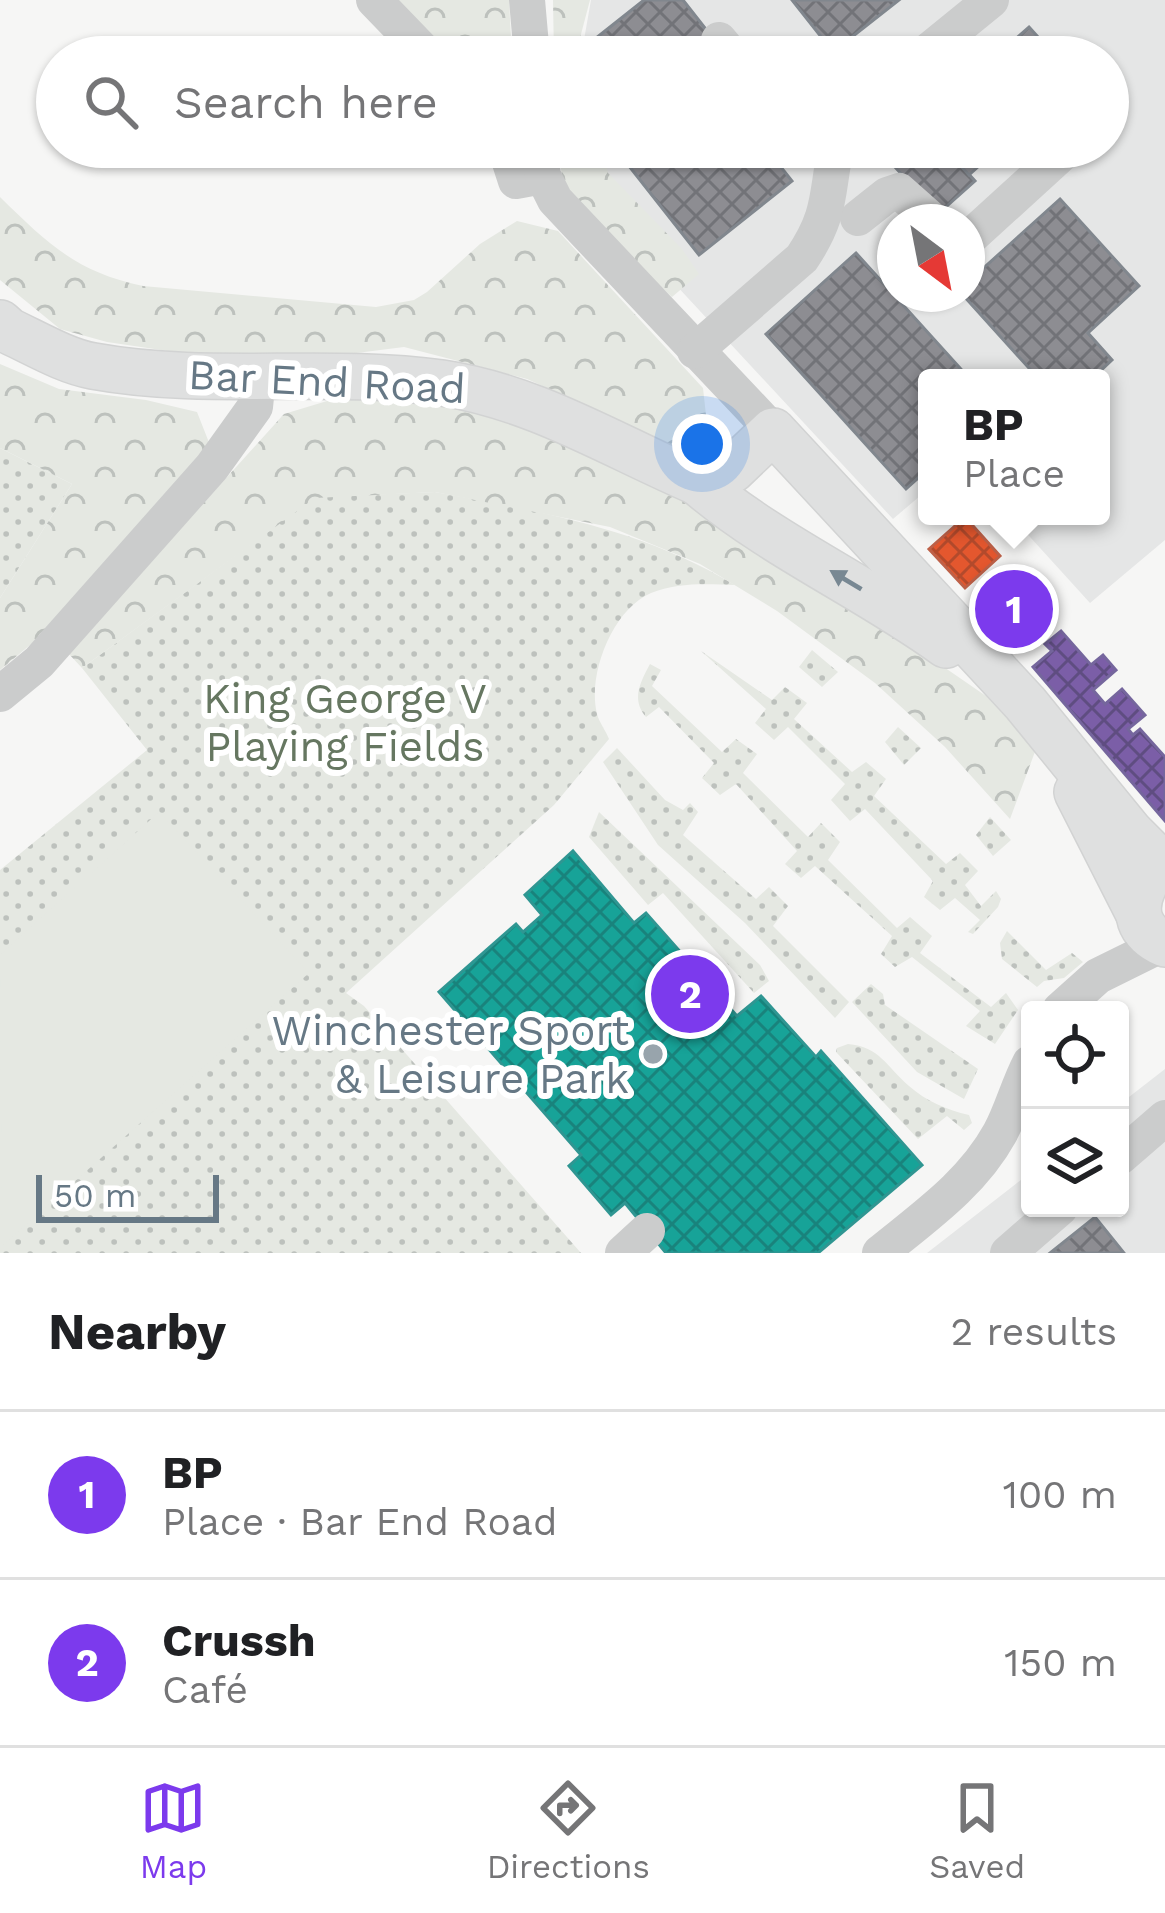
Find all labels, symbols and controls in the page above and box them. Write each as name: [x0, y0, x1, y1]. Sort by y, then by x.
search box: [36, 36, 1129, 168]
icon: search: [78, 69, 144, 135]
text: Search here: [174, 76, 438, 129]
north arrow: [877, 204, 985, 312]
street label: Bar End Road: [187, 350, 467, 413]
popup: [918, 369, 1110, 525]
text: BP: [963, 398, 1024, 451]
your location: [672, 414, 732, 474]
text: Place: [963, 451, 1065, 496]
pin: 1: [975, 564, 1053, 654]
one-way arrow: [829, 570, 863, 591]
park label: King George V Playing Fields: [203, 674, 487, 771]
pin: 2: [651, 949, 729, 1039]
map controls: [1021, 1001, 1129, 1217]
button: locate: [1021, 1001, 1129, 1109]
place label: Winchester Sport & Leisure Park: [272, 1006, 629, 1103]
marker: Winchester Sport & Leisure Park: [640, 1041, 666, 1067]
button: layers: [1021, 1109, 1129, 1217]
scale bar: [36, 1169, 219, 1222]
text: 50 m: [54, 1176, 136, 1215]
text: Nearby: [48, 1302, 226, 1361]
text: 2 results: [951, 1309, 1117, 1354]
text: BP: [162, 1446, 223, 1499]
text: 1: [79, 1472, 95, 1517]
text: 100 m: [1003, 1472, 1117, 1517]
text: Place · Bar End Road: [162, 1499, 557, 1544]
text: Crussh: [162, 1614, 316, 1667]
text: 2: [75, 1640, 99, 1685]
text: 150 m: [1004, 1640, 1117, 1685]
text: Café: [162, 1667, 248, 1712]
tab: Map: [140, 1775, 207, 1886]
tab: Directions: [487, 1775, 650, 1886]
tab: Saved: [929, 1775, 1025, 1886]

